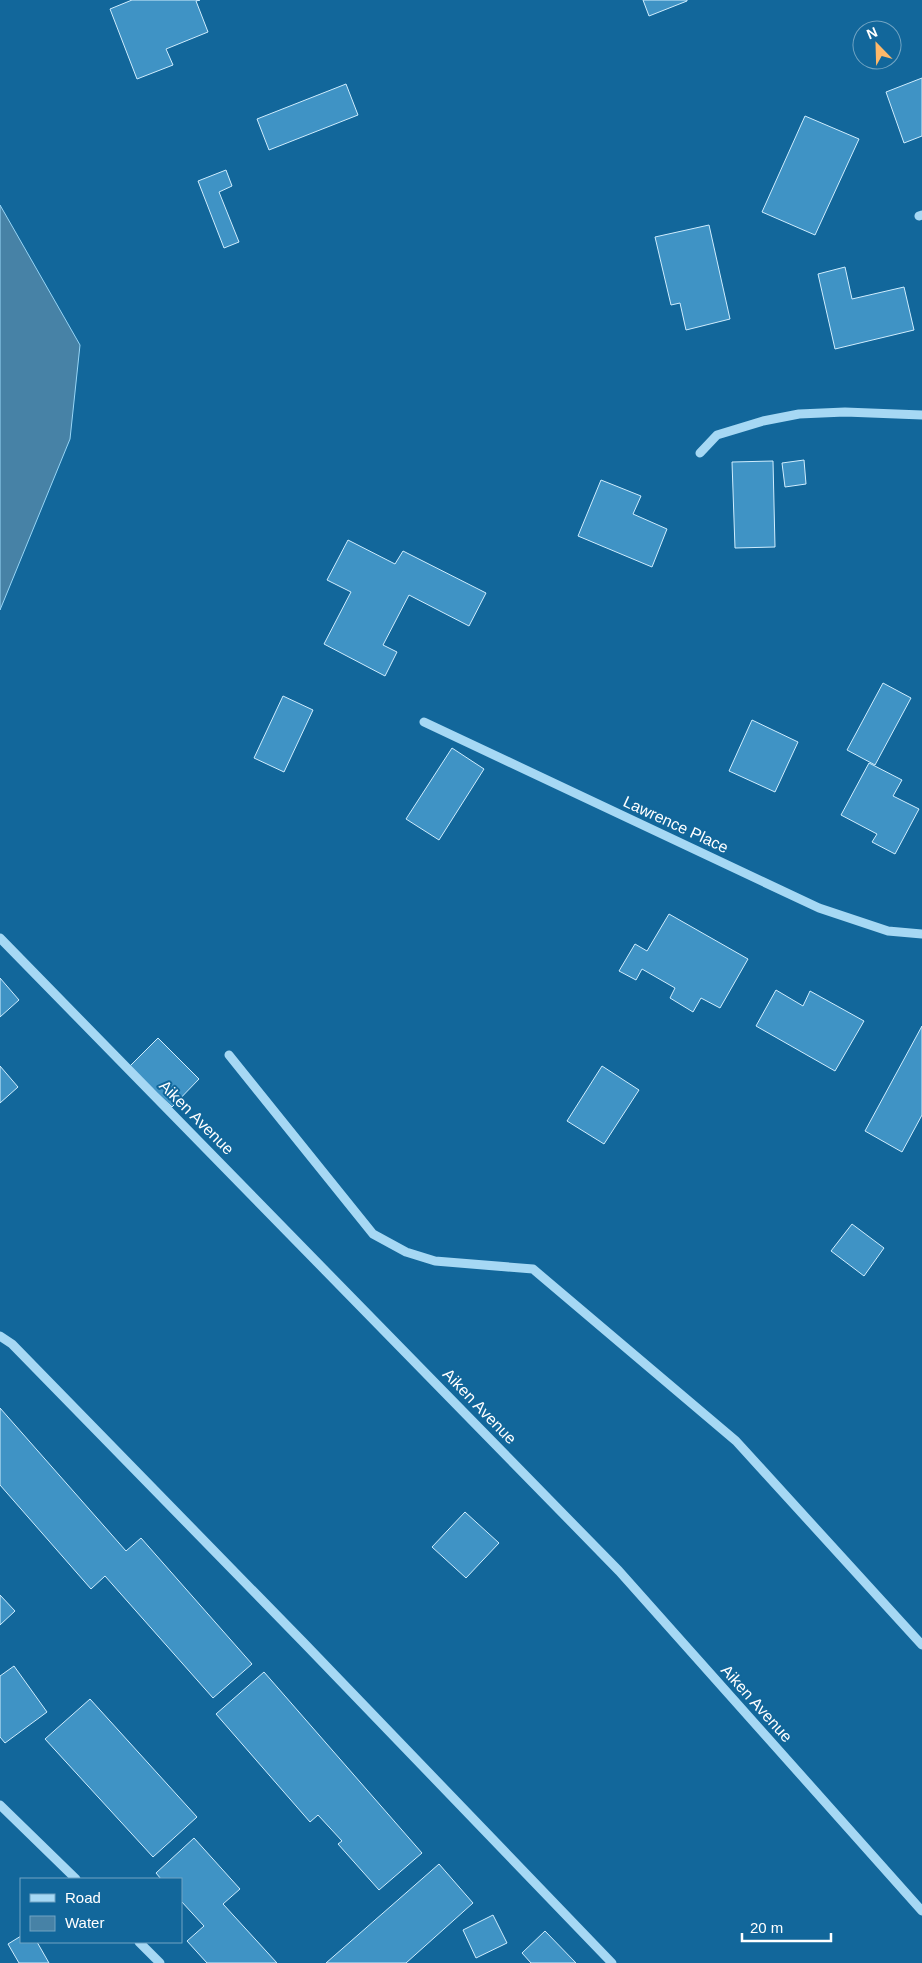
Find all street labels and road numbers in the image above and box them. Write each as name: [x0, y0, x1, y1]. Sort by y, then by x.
street label: Lawrence Place: [621, 793, 731, 856]
street label: Aiken Avenue: [156, 1077, 237, 1158]
street label: Aiken Avenue: [440, 1365, 520, 1447]
street label: Aiken Avenue: [718, 1661, 796, 1745]

